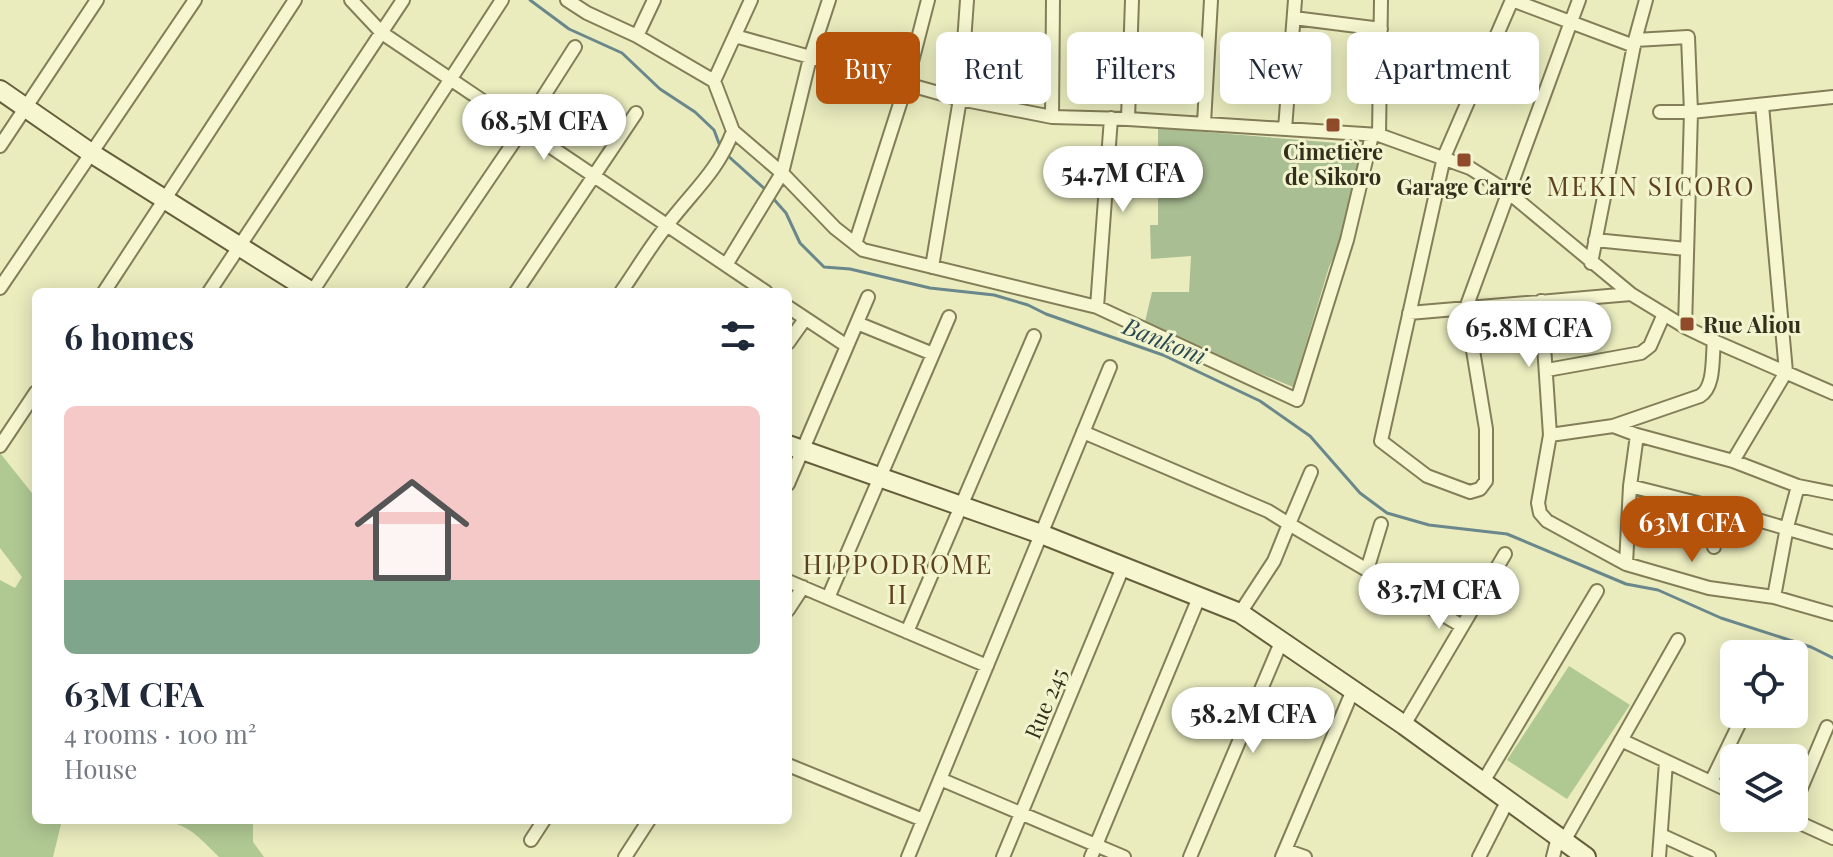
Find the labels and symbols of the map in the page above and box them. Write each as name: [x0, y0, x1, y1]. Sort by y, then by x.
pin: 68.5M CFA: [452, 94, 636, 162]
marker: Cimetière de Sikoro: [1324, 116, 1342, 134]
place label: Cimetière de Sikoro: [1283, 136, 1383, 191]
pin: 54.7M CFA: [1031, 146, 1215, 214]
marker: Garage Carré: [1455, 151, 1473, 169]
district label: MEKIN SICORO: [1547, 168, 1755, 203]
place label: Garage Carré: [1396, 171, 1532, 201]
pin: 65.8M CFA: [1437, 301, 1621, 369]
water label: Bankoni: [1118, 309, 1212, 371]
place label: Rue Aliou: [1703, 309, 1801, 339]
marker: Rue Aliou: [1678, 315, 1696, 333]
pin: 63M CFA: [1618, 496, 1766, 564]
district label: HIPPODROME II: [803, 546, 993, 611]
pin: 83.7M CFA: [1347, 563, 1531, 631]
street label: Rue 245: [1017, 663, 1073, 743]
pin: 58.2M CFA: [1161, 687, 1345, 755]

